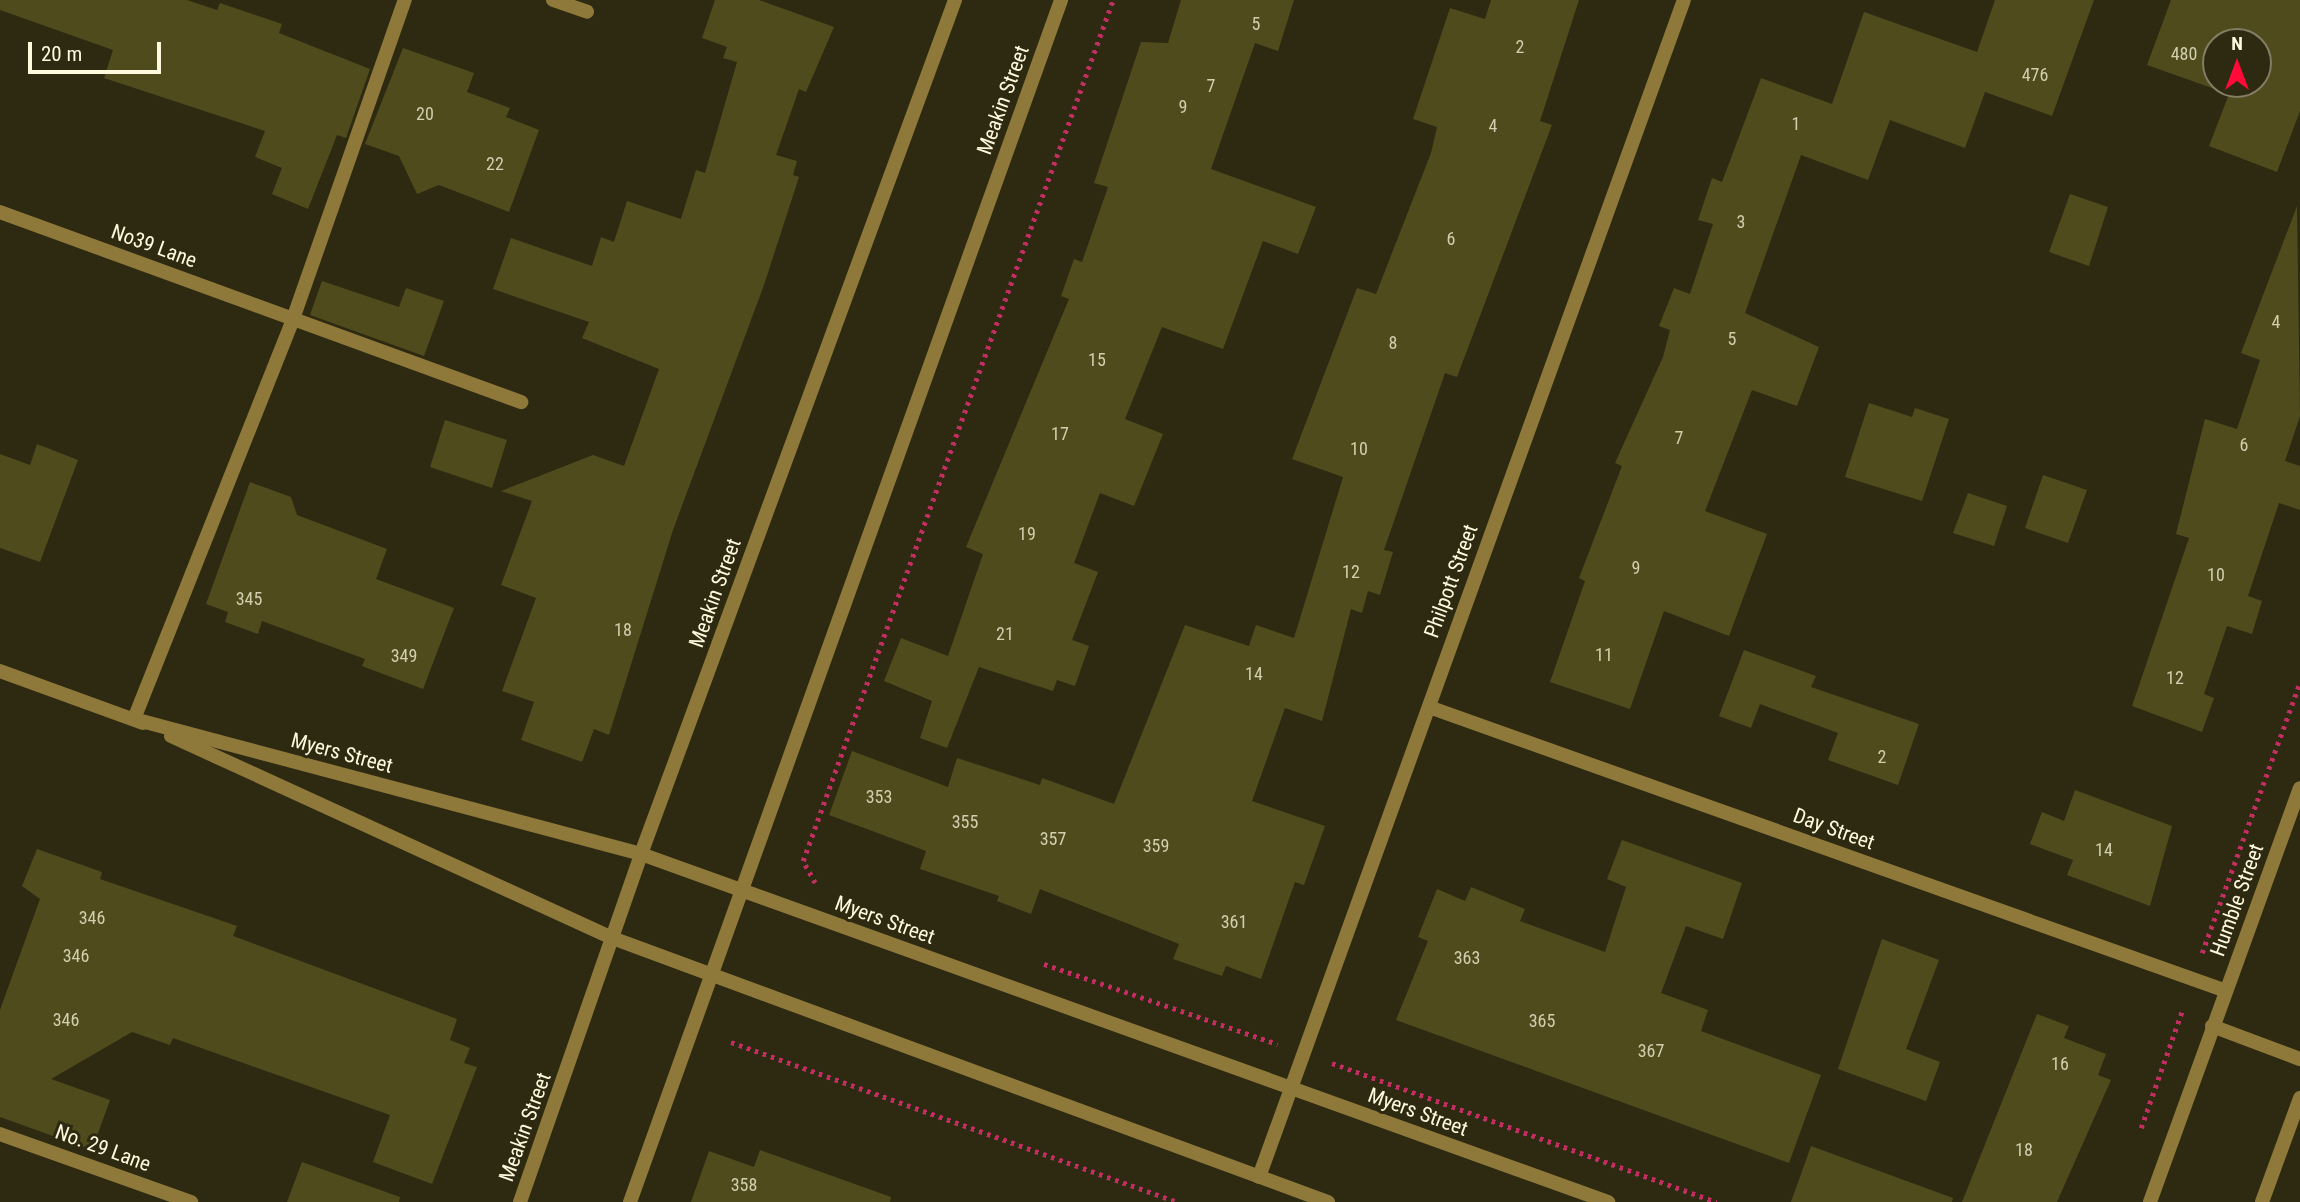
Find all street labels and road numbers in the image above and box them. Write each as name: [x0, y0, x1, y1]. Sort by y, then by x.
street label: Meakin Street: [972, 42, 1034, 158]
street label: No39 Lane: [108, 219, 200, 273]
street label: Philpott Street: [1419, 521, 1483, 641]
street label: Meakin Street: [684, 535, 746, 651]
street label: Myers Street: [288, 727, 396, 779]
street label: Day Street: [1790, 803, 1878, 855]
street label: Humble Street: [2205, 840, 2269, 960]
street label: Myers Street: [832, 890, 938, 950]
street label: Meakin Street: [494, 1069, 556, 1185]
street label: Myers Street: [1365, 1082, 1471, 1142]
street label: No. 29 Lane: [52, 1119, 154, 1177]

